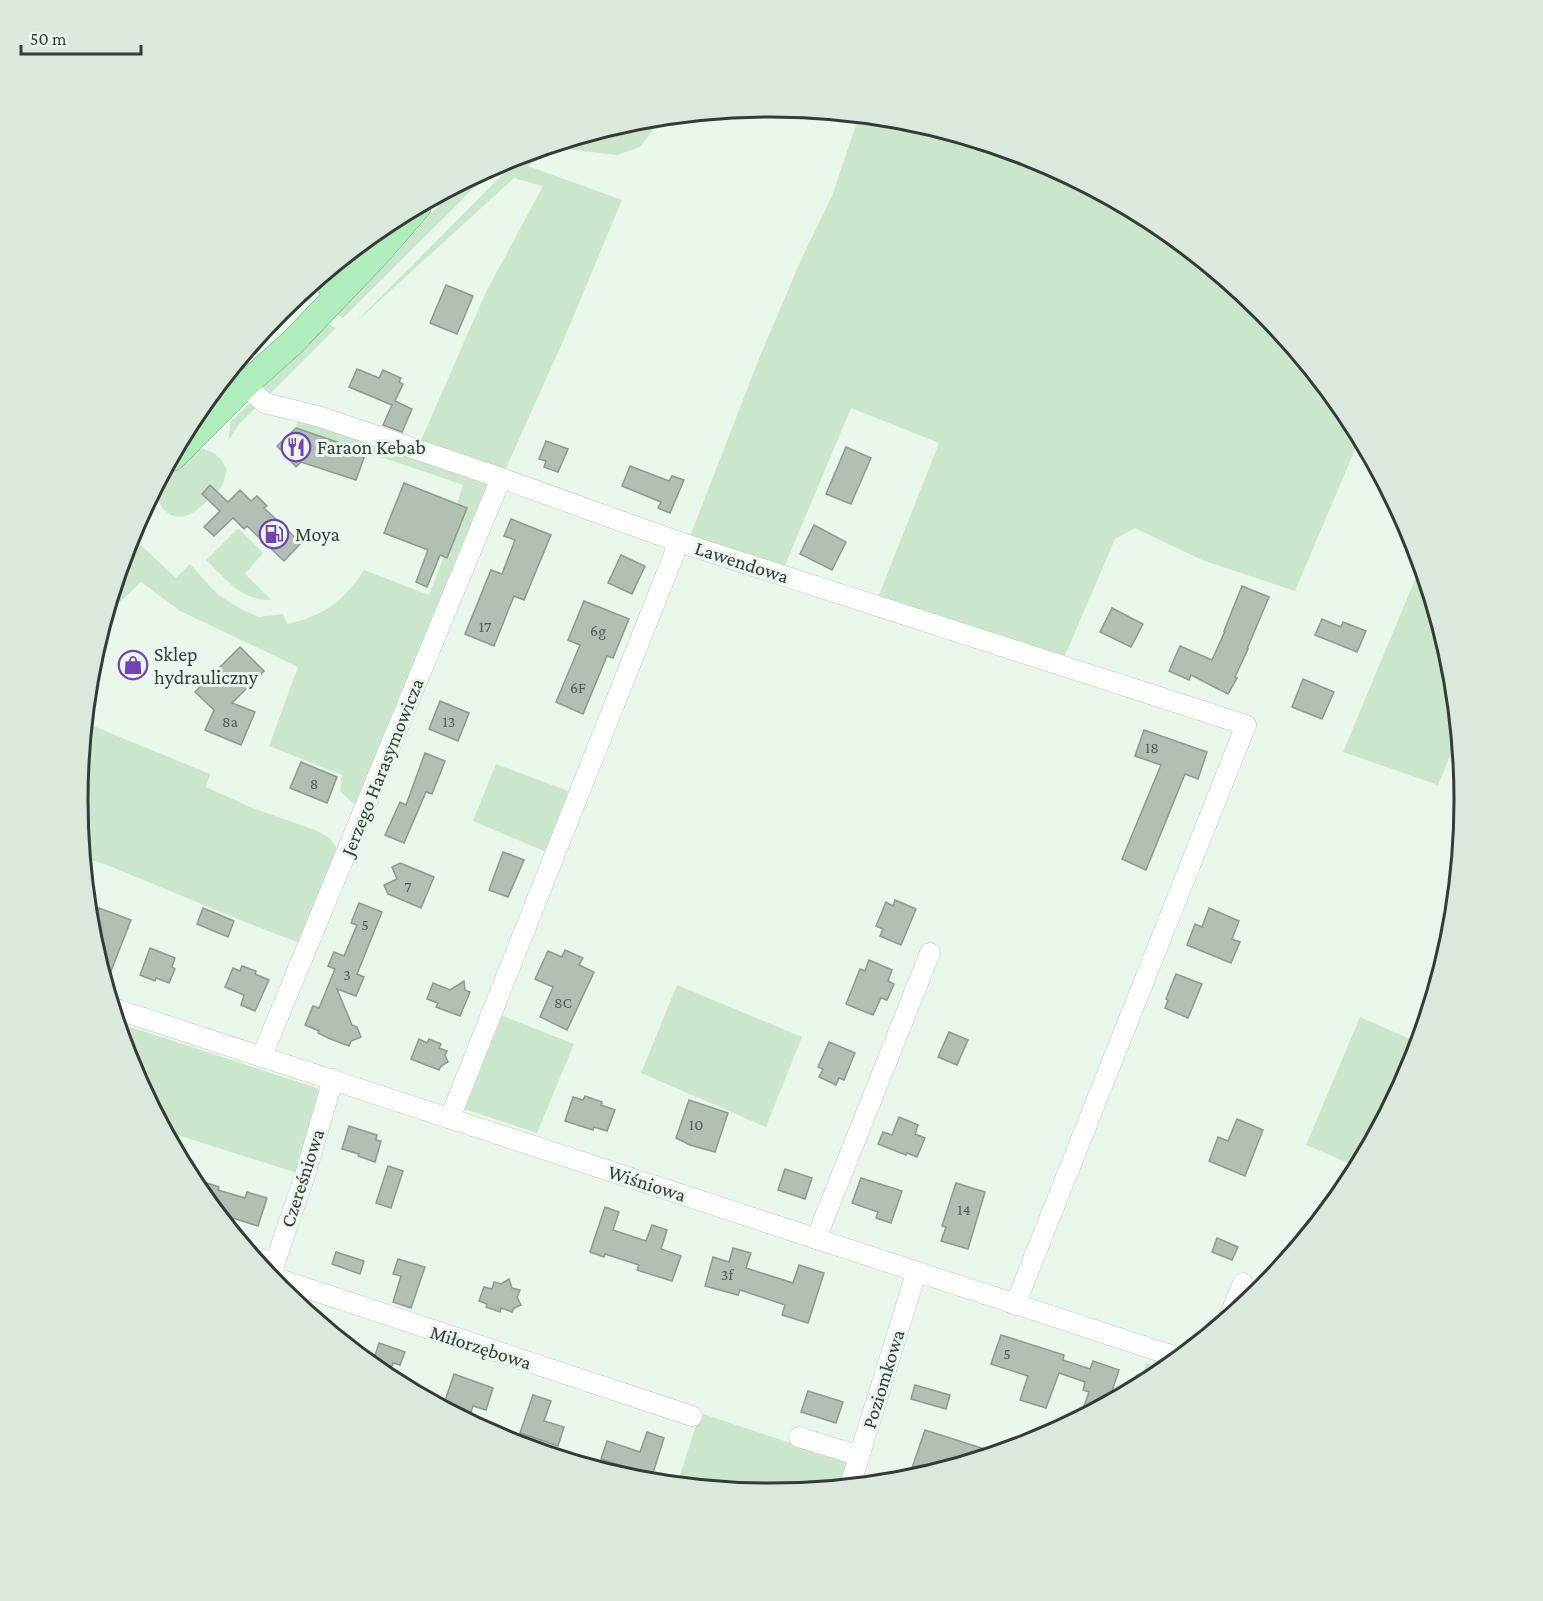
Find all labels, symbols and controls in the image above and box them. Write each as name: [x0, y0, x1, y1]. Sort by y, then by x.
scale bar: [21, 18, 141, 56]
text: 50 m: [30, 29, 67, 49]
restaurant icon: Faraon Kebab: [280, 431, 312, 463]
place label: Faraon Kebab: [317, 436, 426, 458]
fuel station icon: Moya: [258, 518, 290, 550]
place label: Moya: [295, 523, 340, 546]
street label: Lawendowa: [692, 536, 792, 588]
house number: 17: [479, 618, 492, 635]
house number: 6g: [590, 622, 606, 640]
place label: Sklep hydrauliczny: [154, 643, 259, 689]
shop icon: Sklep hydrauliczny: [117, 649, 149, 681]
street label: Jerzego Harasymowicza: [336, 675, 429, 861]
house number: 6F: [570, 679, 586, 696]
house number: 8a: [222, 713, 239, 730]
house number: 13: [443, 713, 455, 730]
house number: 18: [1145, 739, 1159, 756]
house number: 8: [310, 775, 318, 792]
house number: 7: [404, 878, 412, 895]
house number: 5: [361, 916, 369, 933]
house number: 3: [343, 966, 351, 983]
house number: 8C: [554, 994, 572, 1011]
house number: 10: [689, 1116, 703, 1133]
street label: Czereśniowa: [276, 1126, 328, 1230]
street label: Wiśniowa: [605, 1160, 689, 1206]
house number: 14: [957, 1201, 971, 1218]
house number: 3f: [721, 1266, 734, 1283]
street label: Miłorzębowa: [427, 1320, 534, 1375]
street label: Poziomkowa: [858, 1327, 908, 1431]
house number: 5: [1003, 1345, 1011, 1362]

